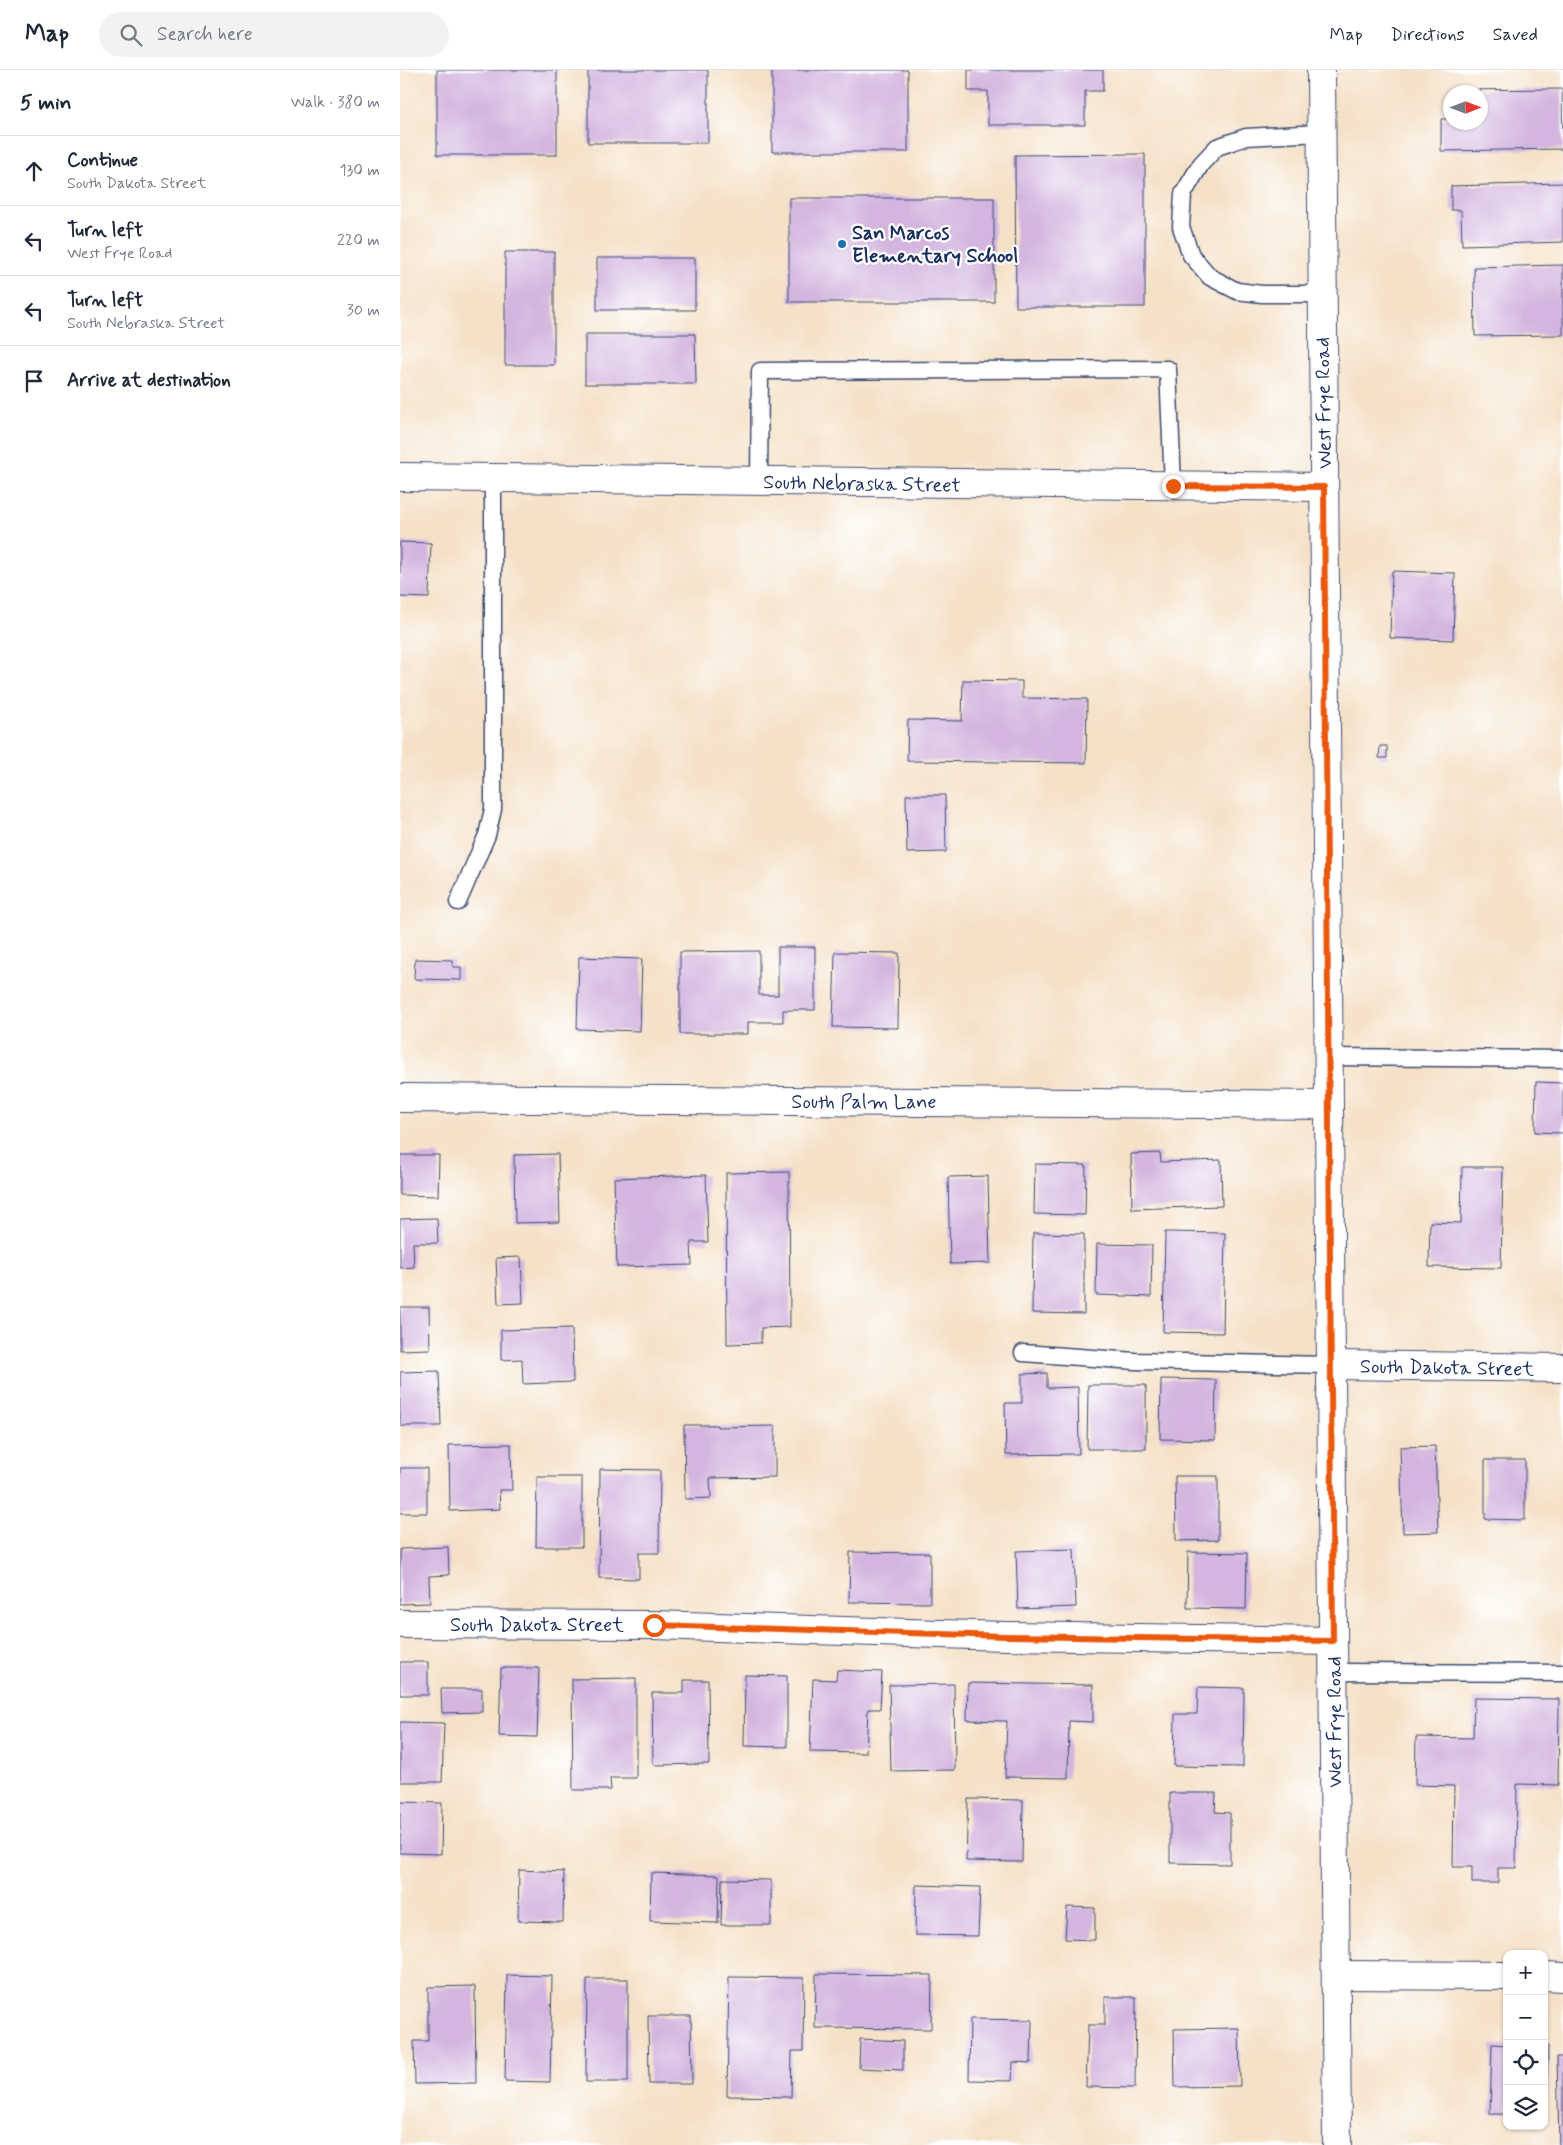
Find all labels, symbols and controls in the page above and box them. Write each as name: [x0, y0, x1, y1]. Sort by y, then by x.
search box: [99, 12, 449, 57]
text: Map: [25, 19, 69, 50]
icon: search: [117, 21, 145, 49]
text: Search here: [157, 22, 253, 47]
text: Map: [1330, 23, 1363, 47]
text: Directions: [1391, 23, 1465, 47]
text: Saved: [1493, 23, 1538, 47]
north arrow: [1443, 85, 1488, 130]
text: 5 min: [20, 89, 72, 117]
text: Walk · 380 m: [290, 92, 380, 113]
text: Continue: [67, 148, 138, 173]
icon: ahead: [20, 157, 48, 185]
text: 130 m: [339, 160, 380, 181]
text: South Dakota Street: [67, 173, 206, 194]
text: Turn left: [67, 218, 143, 243]
place label: San Marcos Elementary School: [852, 220, 1018, 270]
icon: left: [20, 227, 48, 255]
text: 220 m: [337, 230, 380, 251]
marker: San Marcos Elementary School: [836, 238, 848, 250]
text: West Frye Road: [67, 243, 172, 264]
text: Turn left: [67, 288, 143, 313]
icon: left: [20, 297, 48, 325]
text: 30 m: [347, 300, 380, 321]
text: South Nebraska Street: [67, 313, 225, 334]
street label: West Frye Road: [1310, 337, 1339, 469]
icon: arrive: [20, 367, 48, 395]
text: Arrive at destination: [67, 368, 231, 393]
street label: South Nebraska Street: [763, 469, 961, 500]
route end: [1162, 475, 1185, 498]
street label: South Palm Lane: [791, 1089, 937, 1116]
street label: South Dakota Street: [1360, 1353, 1534, 1384]
street label: South Dakota Street: [450, 1612, 624, 1639]
route start: [643, 1614, 666, 1637]
street label: West Frye Road: [1322, 1656, 1349, 1788]
map controls: [1503, 1950, 1548, 2130]
button: +: [1503, 1950, 1548, 1995]
button: −: [1503, 1995, 1548, 2040]
button: locate: [1503, 2040, 1548, 2085]
button: layers: [1503, 2085, 1548, 2130]

